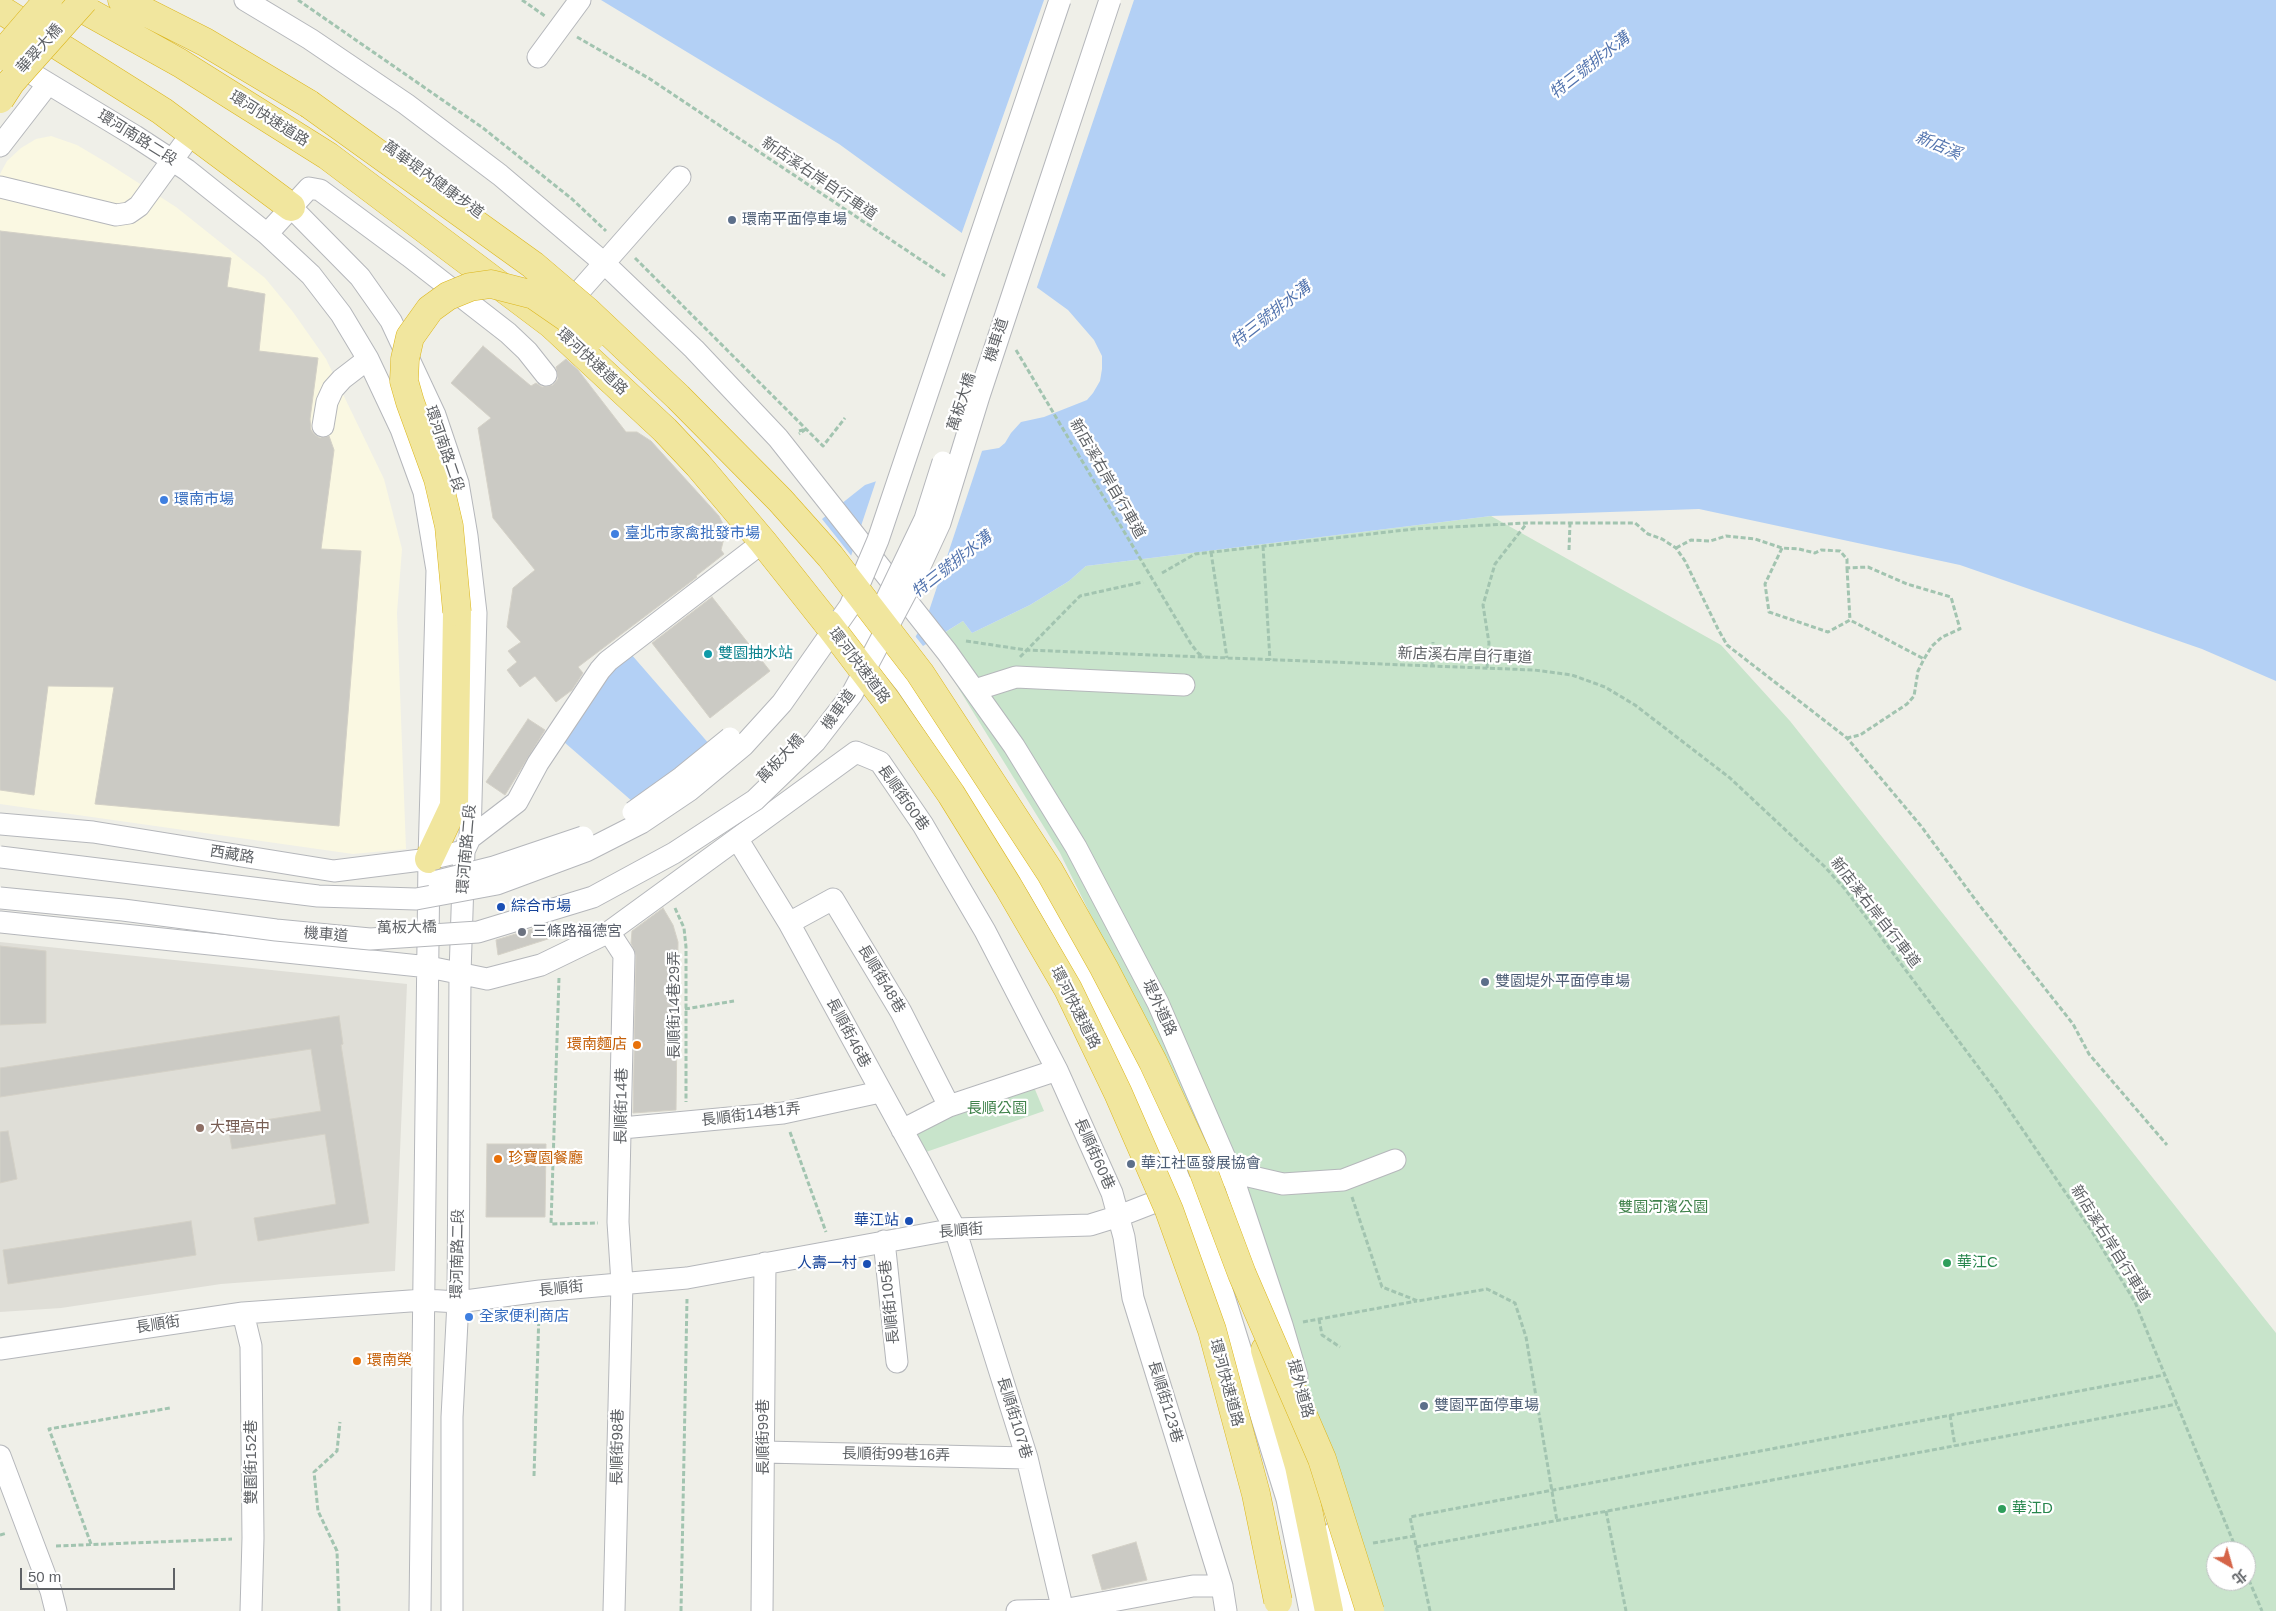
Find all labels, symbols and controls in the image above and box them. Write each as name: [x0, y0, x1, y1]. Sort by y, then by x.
street label: 華翠大橋: [13, 21, 67, 77]
water label: 特三號排水溝: [1546, 29, 1634, 103]
street label: 環河快速道路: [226, 88, 312, 150]
street label: 環河南路二段: [94, 107, 180, 169]
water label: 新店溪: [1912, 128, 1964, 164]
street label: 新店溪右岸自行車道: [758, 134, 880, 224]
street label: 萬華堤內健康步道: [379, 137, 487, 223]
place label: 環南平面停車場: [742, 211, 847, 229]
marker: 環南平面停車場: [726, 214, 738, 226]
water label: 特三號排水溝: [1227, 278, 1315, 352]
street label: 機車道: [981, 316, 1013, 364]
street label: 環河快速道路: [553, 325, 631, 399]
street label: 萬板大橋: [944, 371, 980, 433]
street label: 環河南路二段: [421, 404, 467, 494]
street label: 新店溪右岸自行車道: [1065, 416, 1149, 542]
place label: 環南市場: [174, 491, 234, 509]
marker: 環南市場: [158, 494, 170, 506]
place label: 臺北市家禽批發市場: [625, 525, 760, 543]
marker: 臺北市家禽批發市場: [609, 528, 621, 540]
water label: 特三號排水溝: [908, 528, 996, 602]
street label: 環河快速道路: [825, 625, 893, 707]
place label: 雙園抽水站: [718, 645, 793, 663]
street label: 新店溪右岸自行車道: [1397, 645, 1533, 667]
marker: 雙園抽水站: [702, 648, 714, 660]
street label: 機車道: [818, 687, 860, 733]
street label: 萬板大橋: [754, 731, 808, 787]
street label: 長順街60巷: [874, 761, 932, 835]
street label: 環河南路二段: [454, 803, 480, 895]
street label: 西藏路: [208, 843, 256, 867]
street label: 新店溪右岸自行車道: [1826, 854, 1924, 972]
place label: 綜合市場: [511, 898, 571, 916]
marker: 綜合市場: [495, 901, 507, 913]
street label: 萬板大橋: [377, 918, 437, 938]
place label: 三條路福德宮: [532, 923, 622, 941]
street label: 機車道: [303, 924, 349, 946]
marker: 三條路福德宮: [516, 926, 528, 938]
street label: 長順街48巷: [854, 941, 908, 1017]
street label: 長順街14巷29弄: [666, 951, 684, 1059]
street label: 環河快速道路: [1047, 964, 1103, 1052]
place label: 雙園堤外平面停車場: [1495, 973, 1630, 991]
marker: 雙園堤外平面停車場: [1479, 976, 1491, 988]
street label: 堤外道路: [1138, 977, 1180, 1039]
street label: 長順街46巷: [822, 995, 874, 1071]
place label: 環南麵店: [567, 1036, 627, 1054]
marker: 環南麵店: [631, 1039, 643, 1051]
street label: 長順街14巷: [612, 1068, 632, 1144]
street label: 長順街14巷1弄: [700, 1100, 802, 1130]
park label: 長順公園: [967, 1100, 1027, 1118]
street label: 長順街60巷: [1070, 1115, 1118, 1193]
place label: 大理高中: [210, 1119, 270, 1137]
marker: 大理高中: [194, 1122, 206, 1134]
place label: 珍寶園餐廳: [508, 1150, 583, 1168]
marker: 珍寶園餐廳: [492, 1153, 504, 1165]
place label: 華江社區發展協會: [1141, 1155, 1261, 1173]
marker: 華江社區發展協會: [1125, 1158, 1137, 1170]
street label: 新店溪右岸自行車道: [2067, 1182, 2153, 1306]
park label: 雙園河濱公園: [1618, 1199, 1708, 1217]
street label: 環河南路二段: [448, 1209, 468, 1299]
place label: 華江站: [854, 1212, 899, 1230]
marker: 華江站: [903, 1215, 915, 1227]
street label: 長順街: [938, 1220, 984, 1242]
place label: 華江C: [1957, 1254, 1998, 1272]
place label: 人壽一村: [797, 1255, 857, 1273]
marker: 華江C: [1941, 1257, 1953, 1269]
marker: 人壽一村: [861, 1258, 873, 1270]
street label: 長順街105巷: [877, 1259, 903, 1345]
street label: 長順街: [538, 1278, 584, 1300]
place label: 全家便利商店: [479, 1308, 569, 1326]
marker: 全家便利商店: [463, 1311, 475, 1323]
street label: 長順街: [134, 1313, 182, 1337]
street label: 環河快速道路: [1206, 1337, 1246, 1429]
place label: 環南榮: [367, 1352, 412, 1370]
marker: 環南榮: [351, 1355, 363, 1367]
street label: 提外道路: [1284, 1358, 1316, 1420]
street label: 長順街123巷: [1144, 1359, 1186, 1445]
street label: 長順街107巷: [993, 1375, 1035, 1461]
place label: 雙園平面停車場: [1434, 1397, 1539, 1415]
street label: 長順街99巷: [755, 1399, 773, 1475]
marker: 雙園平面停車場: [1418, 1400, 1430, 1412]
street label: 長順街98巷: [608, 1409, 628, 1485]
street label: 雙園街152巷: [243, 1419, 261, 1505]
street label: 長順街99巷16弄: [842, 1445, 950, 1465]
place label: 華江D: [2012, 1500, 2053, 1518]
marker: 華江D: [1996, 1503, 2008, 1515]
north arrow: [2206, 1541, 2256, 1591]
scale bar: [22, 1558, 178, 1590]
text: 北: [2229, 1566, 2250, 1588]
text: 50 m: [28, 1568, 61, 1585]

